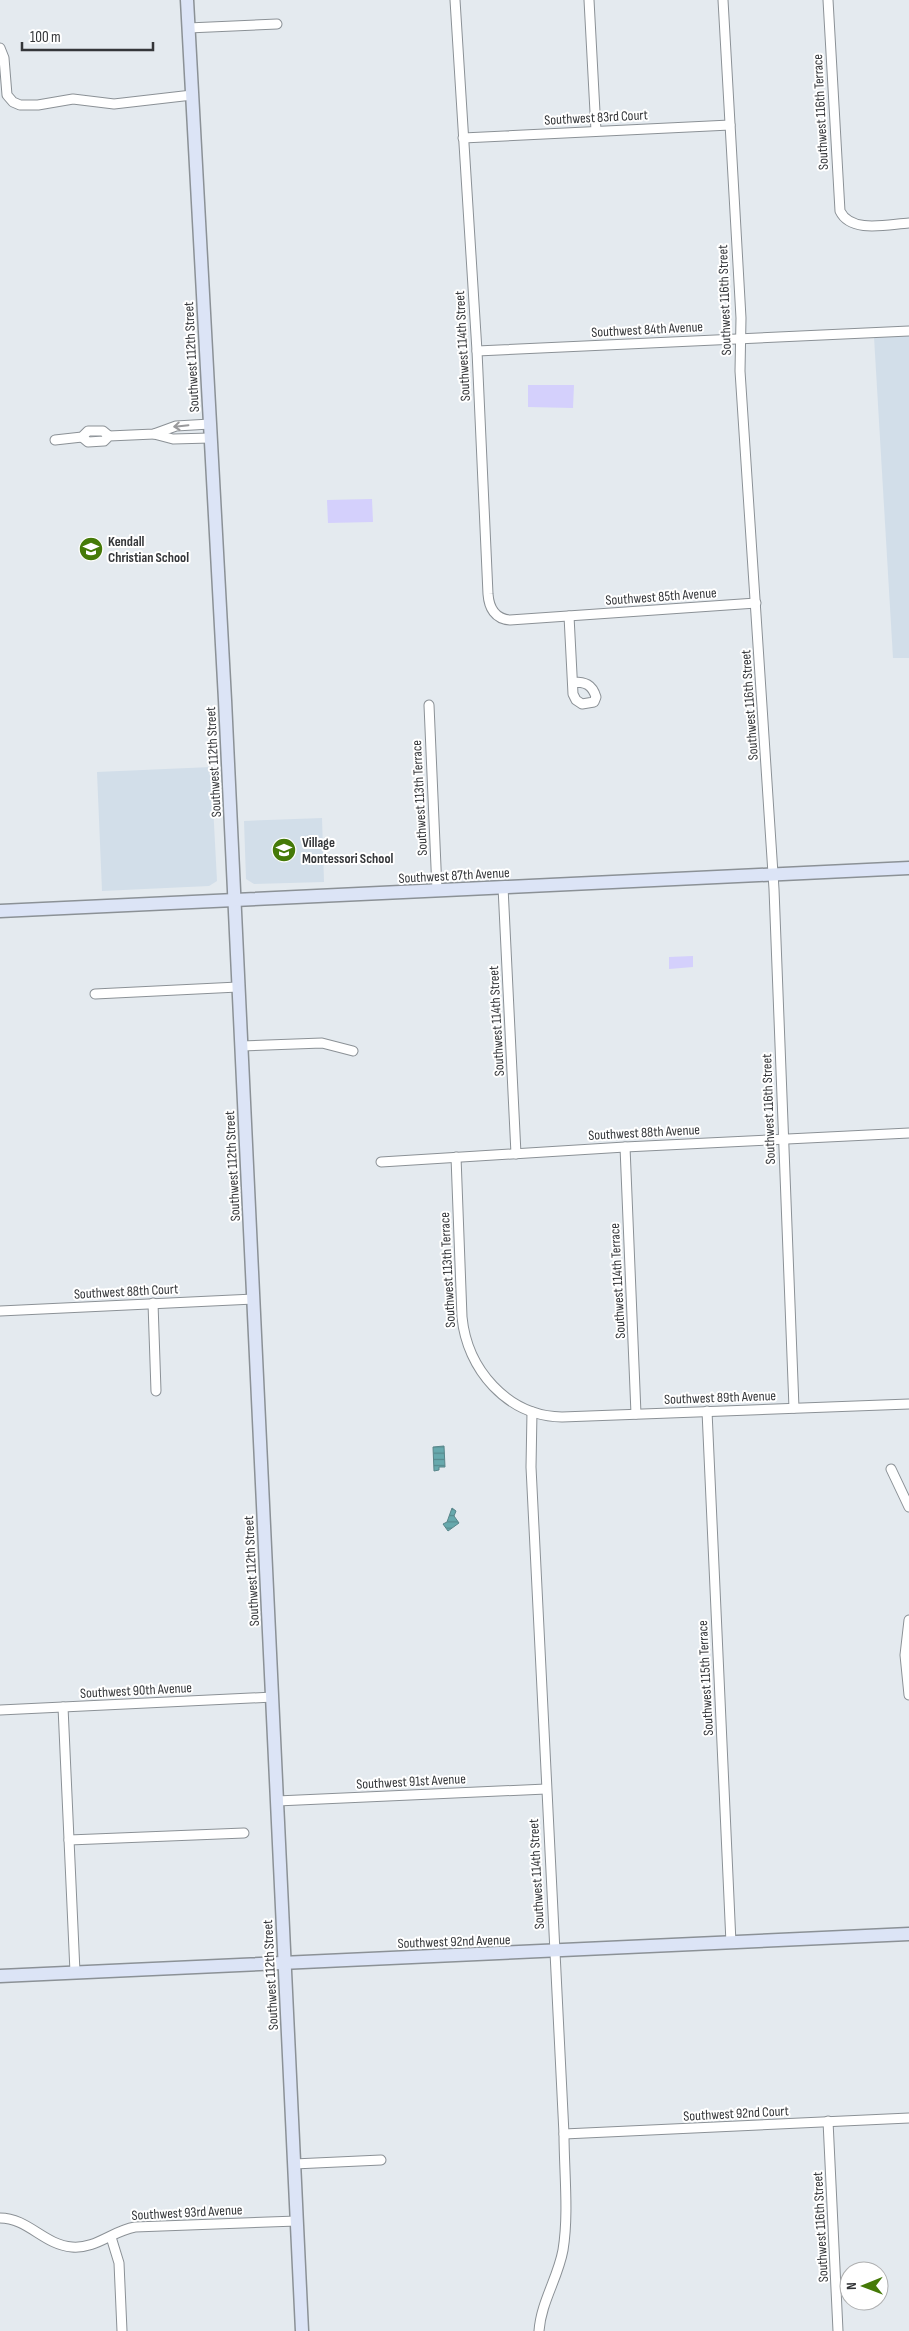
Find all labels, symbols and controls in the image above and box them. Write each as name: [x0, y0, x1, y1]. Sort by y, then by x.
scale bar: [22, 20, 154, 52]
text: 100 m: [30, 28, 61, 47]
street label: Southwest 116th Terrace: [809, 54, 832, 170]
street label: Southwest 83rd Court: [544, 106, 648, 129]
street label: Southwest 116th Street: [714, 244, 735, 356]
street label: Southwest 114th Street: [451, 290, 474, 402]
street label: Southwest 112th Street: [180, 301, 203, 413]
street label: Southwest 84th Avenue: [591, 318, 703, 341]
one-way arrow: [174, 421, 190, 431]
place label: Kendall Christian School: [108, 533, 189, 566]
school or university icon: Kendall Christian School: [78, 536, 104, 562]
street label: Southwest 85th Avenue: [605, 584, 717, 609]
street label: Southwest 116th Street: [737, 649, 762, 761]
street label: Southwest 112th Street: [202, 706, 225, 818]
street label: Southwest 113th Terrace: [408, 740, 431, 856]
place label: Village Montessori School: [302, 834, 394, 867]
school or university icon: Village Montessori School: [271, 837, 297, 863]
street label: Southwest 87th Avenue: [398, 864, 510, 887]
street label: Southwest 114th Street: [485, 965, 508, 1077]
street label: Southwest 116th Street: [758, 1053, 779, 1165]
street label: Southwest 112th Street: [221, 1110, 244, 1222]
street label: Southwest 88th Avenue: [588, 1121, 700, 1144]
street label: Southwest 113th Terrace: [436, 1212, 459, 1328]
street label: Southwest 114th Terrace: [606, 1223, 629, 1339]
street label: Southwest 88th Court: [73, 1280, 179, 1303]
street label: Southwest 89th Avenue: [664, 1387, 776, 1408]
street label: Southwest 112th Street: [240, 1515, 263, 1627]
street label: Southwest 115th Terrace: [694, 1620, 717, 1736]
street label: Southwest 90th Avenue: [80, 1679, 192, 1702]
street label: Southwest 91st Avenue: [356, 1770, 466, 1793]
street label: Southwest 114th Street: [525, 1818, 548, 1930]
street label: Southwest 112th Street: [259, 1919, 282, 2031]
street label: Southwest 92nd Avenue: [397, 1931, 511, 1952]
street label: Southwest 92nd Court: [683, 2102, 789, 2125]
street label: Southwest 116th Street: [809, 2171, 832, 2283]
street label: Southwest 93rd Avenue: [131, 2201, 243, 2224]
north arrow: [839, 2261, 889, 2311]
text: N: [843, 2282, 860, 2290]

